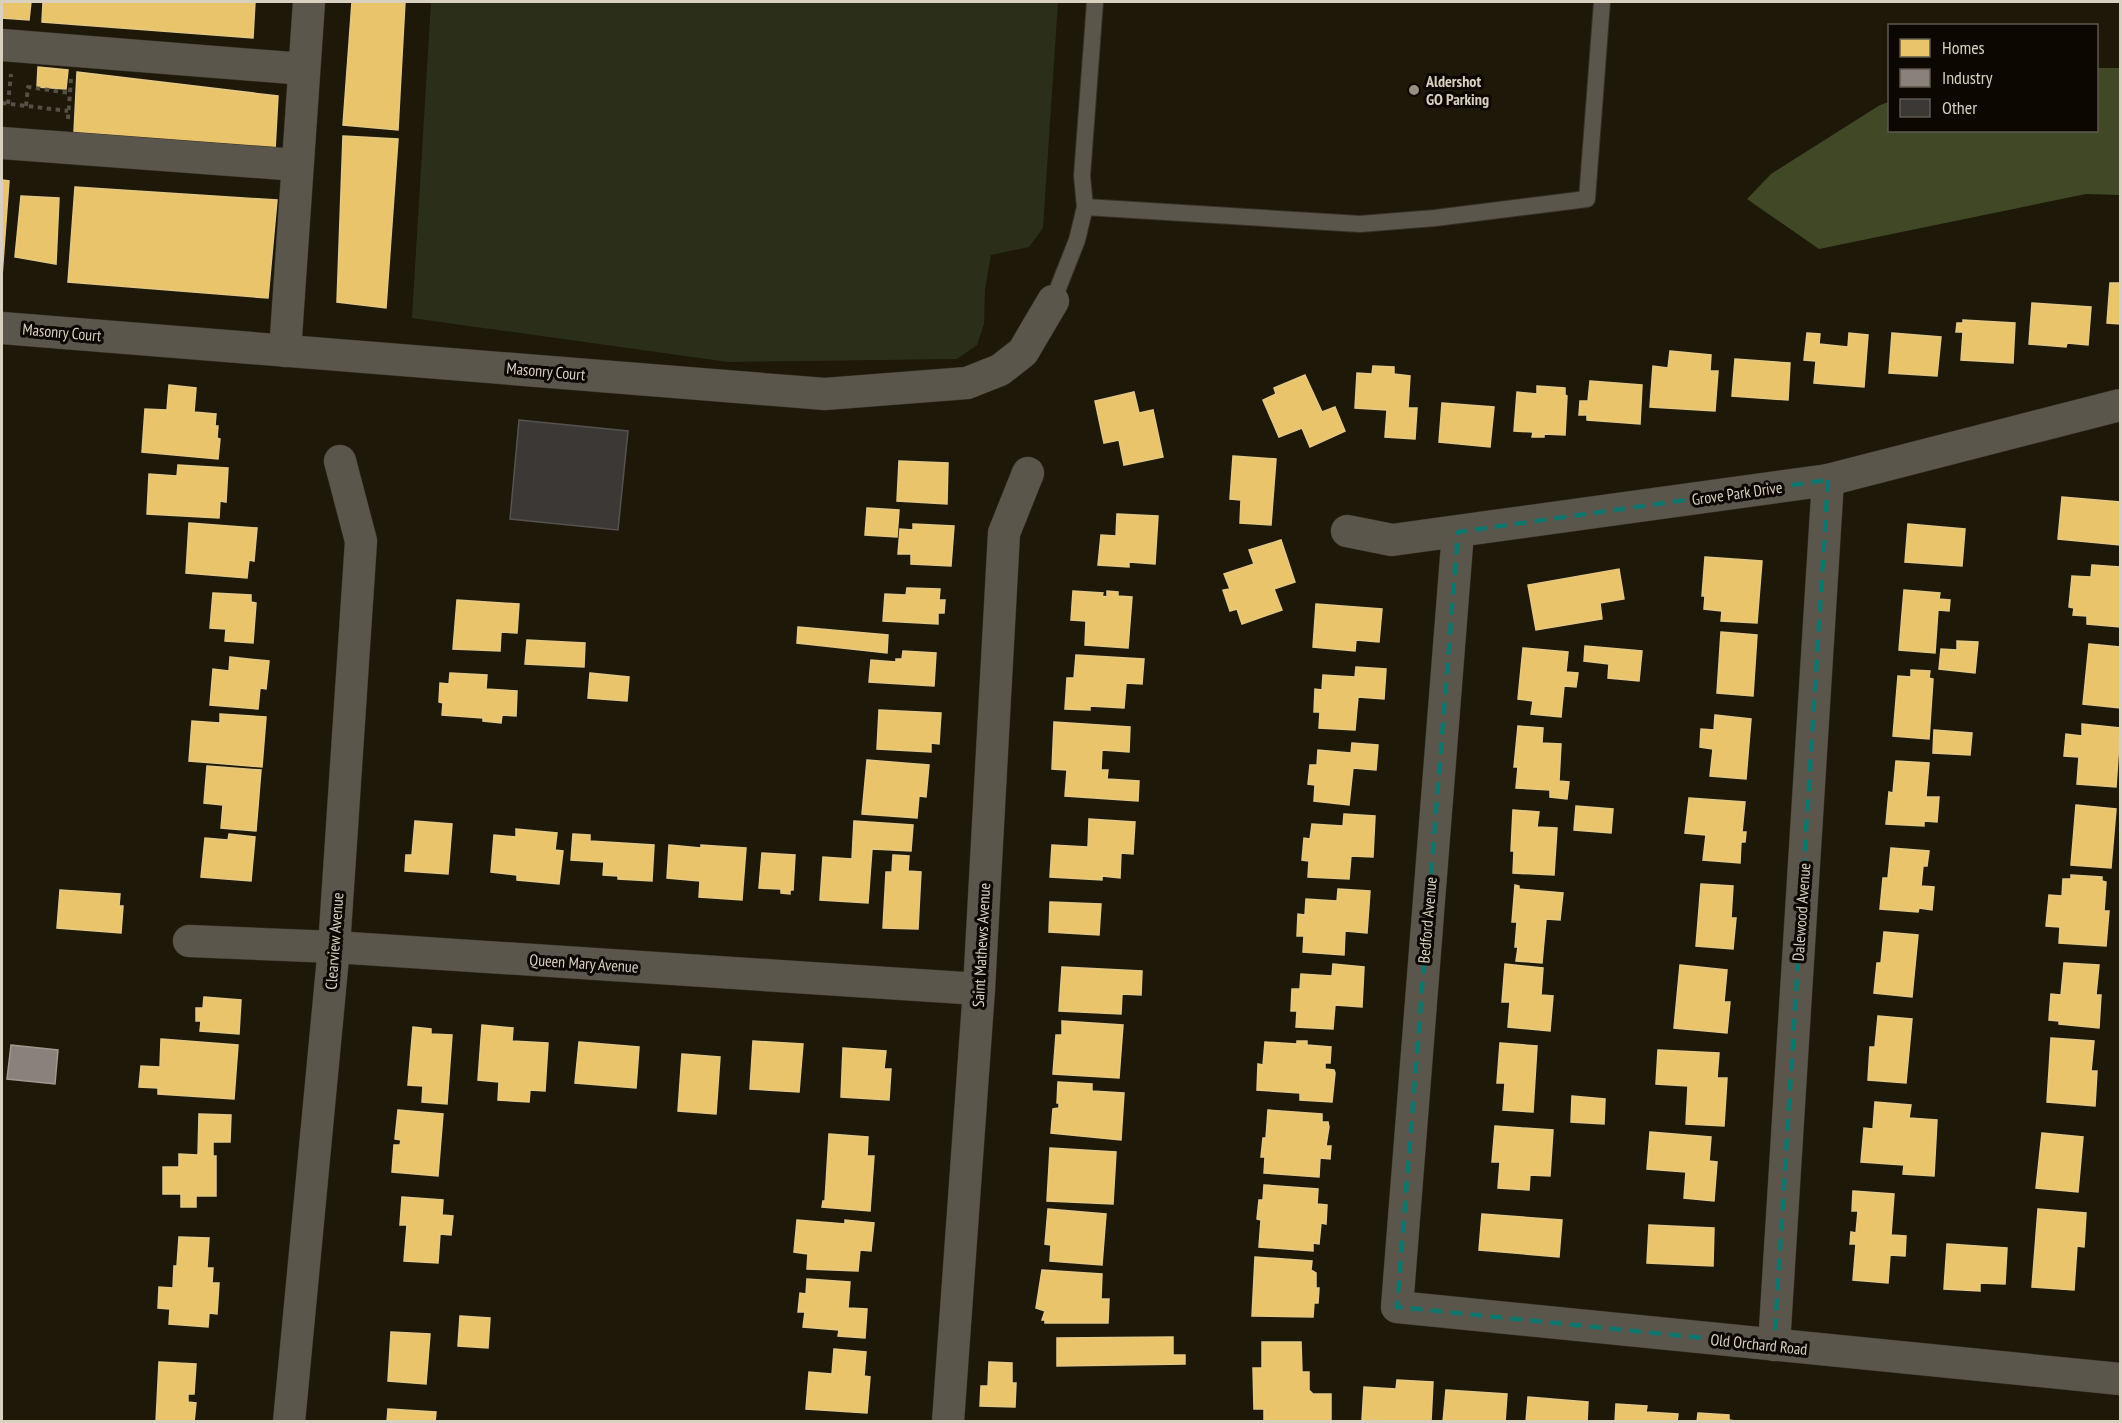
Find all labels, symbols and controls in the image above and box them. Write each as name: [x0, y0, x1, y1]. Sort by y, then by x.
legend: [1888, 24, 2098, 132]
text: Homes: [1942, 36, 1985, 59]
text: Industry: [1942, 66, 1993, 89]
place label: Aldershot GO Parking: [1425, 71, 1489, 109]
marker: Aldershot GO Parking: [1407, 83, 1421, 97]
text: Other: [1942, 96, 1977, 119]
street label: Masonry Court: [22, 319, 103, 345]
street label: Masonry Court: [506, 358, 587, 384]
street label: Grove Park Drive: [1691, 477, 1783, 509]
street label: Dalewood Avenue: [1788, 862, 1814, 962]
street label: Bedford Avenue: [1413, 876, 1441, 964]
street label: Saint Mathews Avenue: [968, 882, 994, 1008]
street label: Clearview Avenue: [321, 892, 347, 990]
street label: Queen Mary Avenue: [529, 949, 639, 977]
street label: Old Orchard Road: [1710, 1329, 1808, 1359]

